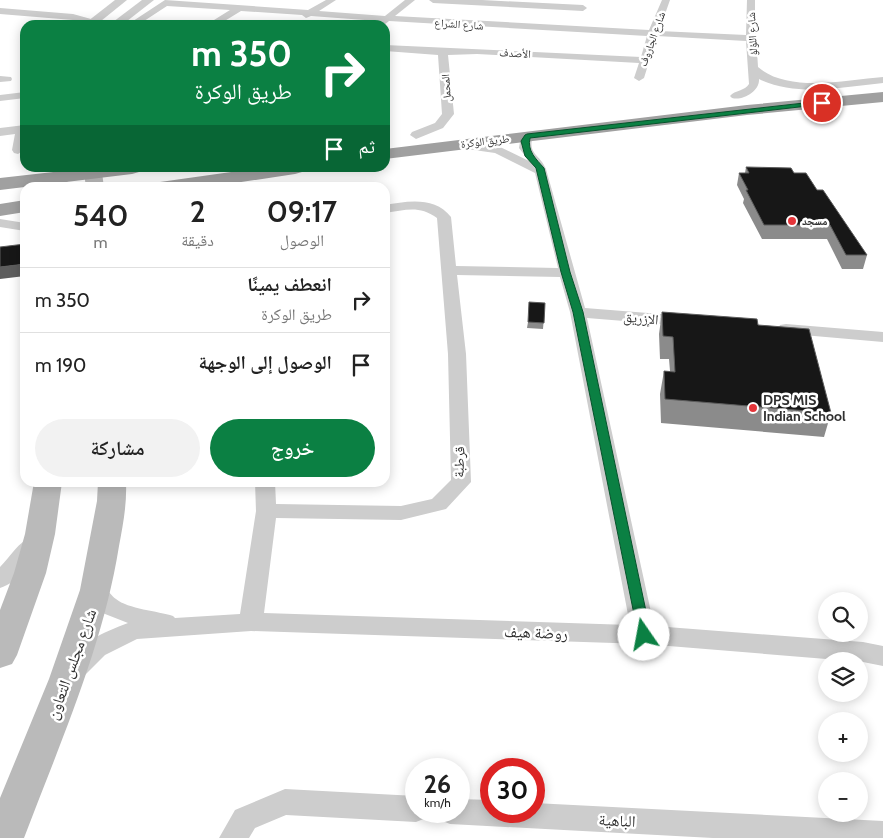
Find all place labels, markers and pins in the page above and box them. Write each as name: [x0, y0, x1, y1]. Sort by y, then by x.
pin: [801, 82, 843, 124]
place label: مسجد: [802, 214, 827, 228]
marker: مسجد: [786, 215, 798, 227]
place label: DPS MIS Indian School: [763, 391, 846, 425]
marker: DPS MIS Indian School: [747, 402, 759, 414]

